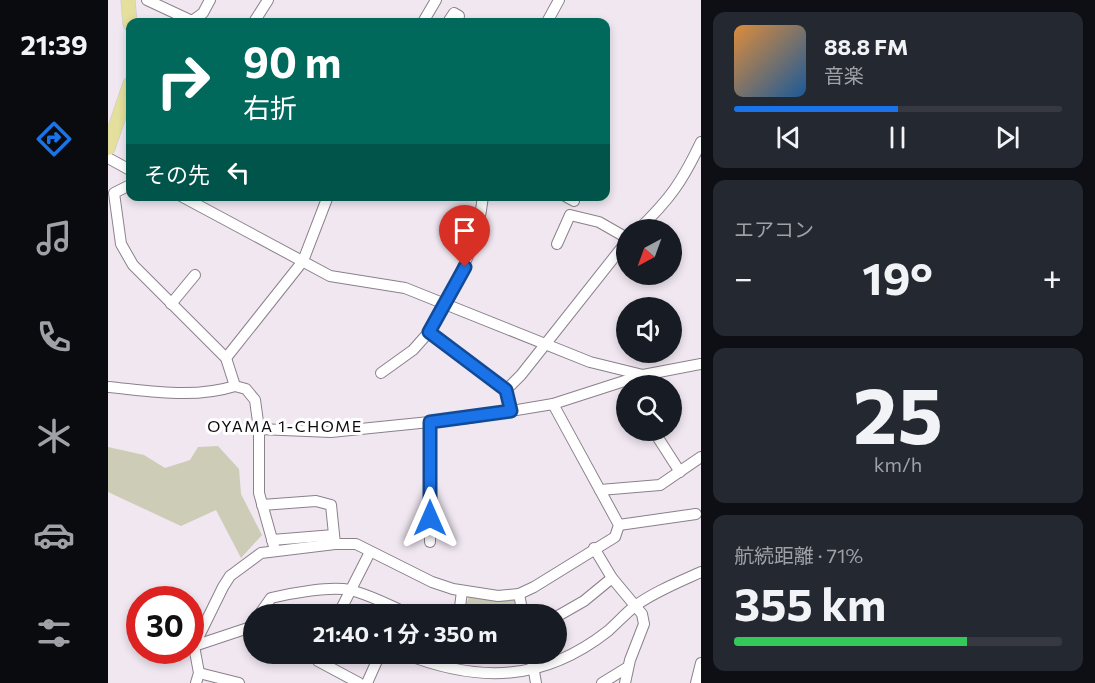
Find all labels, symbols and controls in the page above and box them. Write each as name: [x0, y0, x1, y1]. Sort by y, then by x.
text: 21:39: [20, 28, 88, 61]
text: 88.8 FM: [824, 33, 908, 60]
text: 90 m: [243, 35, 342, 87]
icon: right: [144, 42, 222, 120]
text: 音楽: [824, 63, 864, 87]
text: 右折: [243, 91, 297, 124]
icon: directions: [33, 118, 75, 160]
icon: previous: [772, 121, 805, 154]
icon: pause: [881, 121, 914, 154]
icon: next: [991, 121, 1024, 154]
icon: left: [222, 156, 255, 189]
text: その先: [144, 161, 210, 188]
pin: [439, 205, 490, 267]
icon: arrive: [448, 214, 481, 247]
icon: music: [33, 217, 75, 259]
text: エアコン: [734, 217, 814, 241]
north arrow: [616, 219, 682, 285]
map controls: [616, 219, 682, 441]
text: 19°: [862, 249, 933, 304]
text: −: [734, 256, 753, 297]
text: +: [1043, 256, 1062, 297]
button: sound: [616, 297, 682, 363]
icon: phone: [33, 316, 75, 358]
text: 25: [853, 365, 943, 460]
button: search: [616, 375, 682, 441]
icon: climate: [33, 415, 75, 457]
district label: OYAMA 1-CHOME: [207, 416, 363, 435]
text: km/h: [874, 452, 922, 476]
position arrow: [398, 486, 462, 550]
icon: car: [33, 514, 75, 556]
text: 航続距離 · 71%: [734, 543, 863, 567]
text: 355 km: [734, 575, 886, 630]
speed limit sign: 30: [126, 586, 204, 664]
icon: filters: [33, 612, 75, 654]
text: 21:40 · 1 分 · 350 m: [313, 620, 497, 647]

